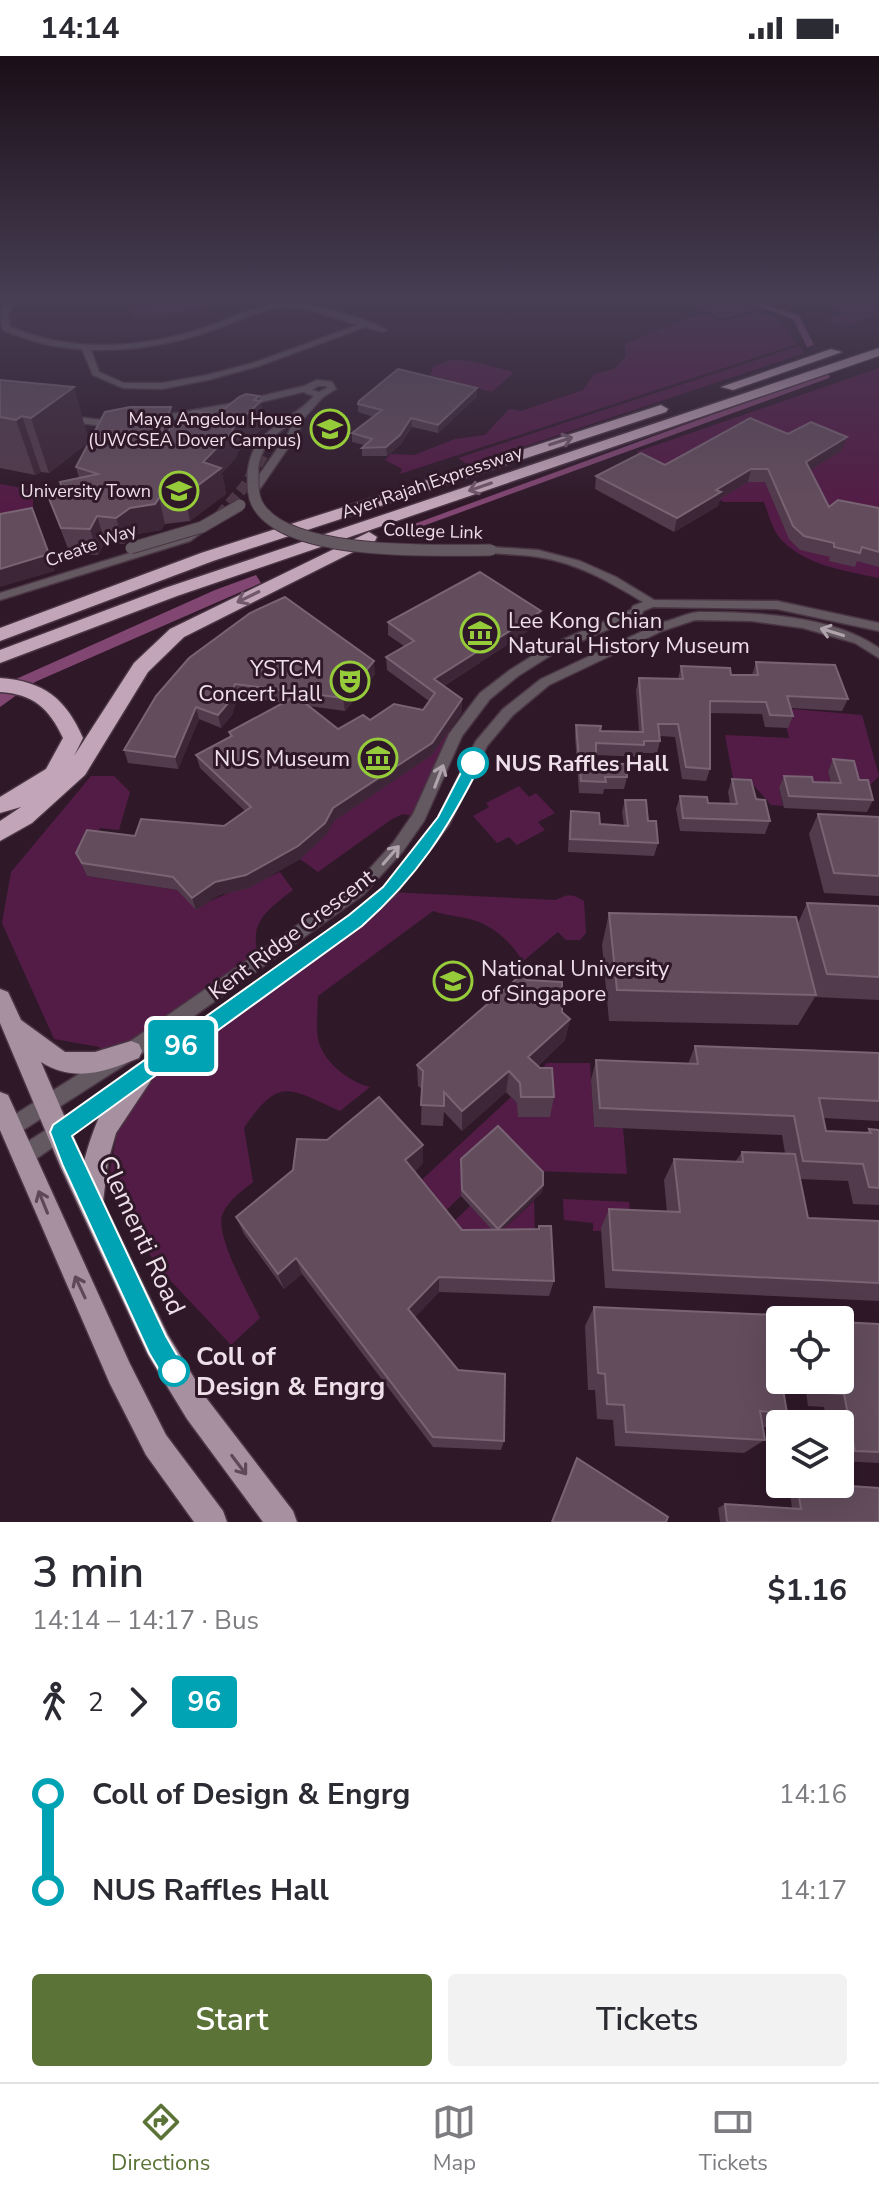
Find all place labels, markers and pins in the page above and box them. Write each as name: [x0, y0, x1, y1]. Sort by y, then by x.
place label: Maya Angelou House (UWCSEA Dover Campus): [88, 407, 302, 452]
school or university icon: Maya Angelou House (UWCSEA Dover Campus): [309, 408, 351, 450]
school or university icon: University Town: [158, 470, 200, 512]
place label: University Town: [21, 479, 151, 503]
place label: Lee Kong Chian Natural History Museum: [508, 606, 750, 661]
museum icon: Lee Kong Chian Natural History Museum: [459, 612, 501, 654]
place label: YSTCM Concert Hall: [198, 654, 322, 709]
theatre icon: YSTCM Concert Hall: [329, 660, 371, 702]
museum icon: NUS Museum: [357, 737, 399, 779]
place label: NUS Museum: [214, 744, 350, 774]
marker: NUS Raffles Hall: [458, 748, 488, 778]
place label: NUS Raffles Hall: [495, 749, 669, 779]
place label: National University of Singapore: [481, 954, 670, 1009]
school or university icon: National University of Singapore: [432, 960, 474, 1002]
place label: Coll of Design & Engrg: [196, 1339, 385, 1404]
marker: Coll of Design & Engrg: [159, 1356, 189, 1386]

